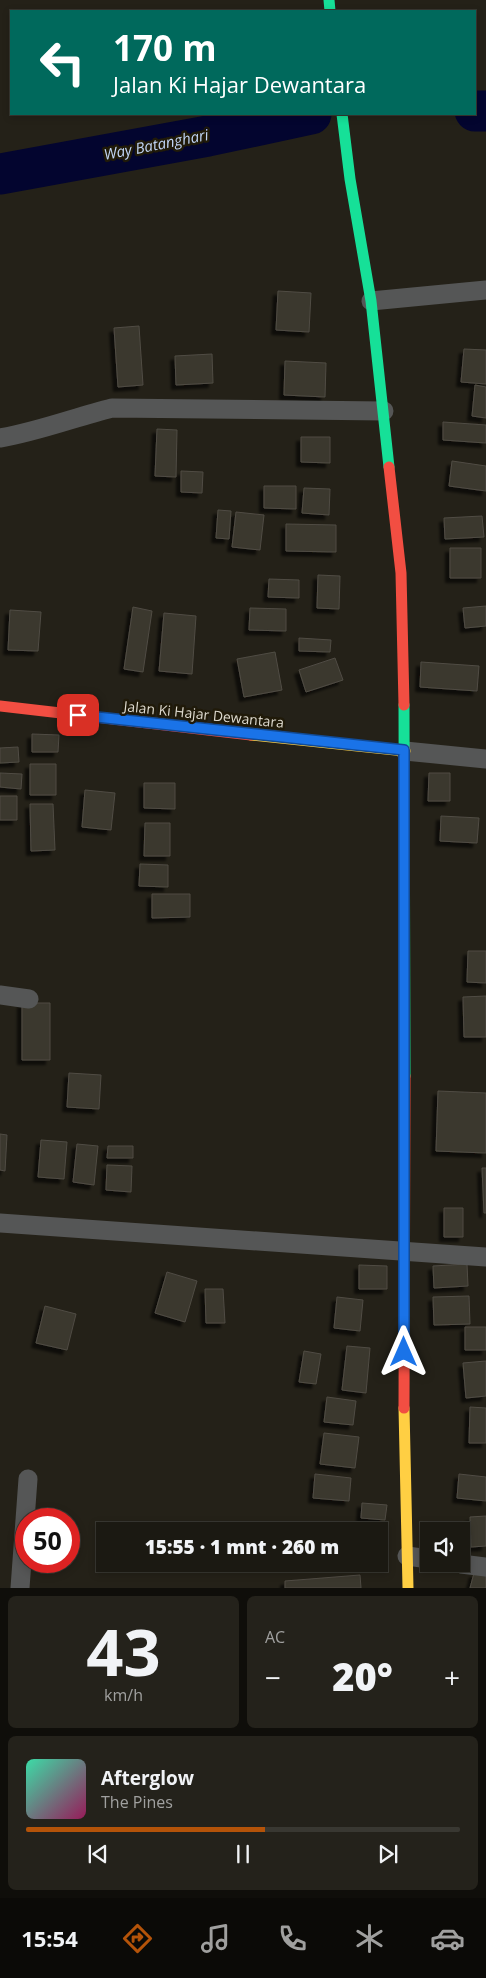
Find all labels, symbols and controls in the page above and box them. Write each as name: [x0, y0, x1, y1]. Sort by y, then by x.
text: 170 m: [113, 24, 217, 71]
icon: left: [30, 30, 95, 95]
text: Jalan Ki Hajar Dewantara: [113, 69, 366, 99]
water label: Way Batanghari: [102, 124, 210, 164]
pin: [57, 694, 99, 736]
street label: Jalan Ki Hajar Dewantara: [121, 696, 285, 732]
icon: arrive: [64, 701, 92, 729]
position arrow: [377, 1325, 429, 1377]
speed limit sign: 50: [15, 1508, 80, 1573]
map controls: [420, 1522, 470, 1572]
button: sound: [420, 1522, 470, 1572]
text: 15:55 · 1 mnt · 260 m: [145, 1534, 339, 1560]
text: 43: [86, 1607, 161, 1695]
text: AC: [265, 1626, 285, 1648]
text: 20°: [332, 1650, 393, 1702]
text: −: [265, 1658, 281, 1696]
text: +: [444, 1658, 460, 1696]
text: km/h: [104, 1684, 143, 1706]
text: Afterglow: [101, 1765, 194, 1791]
text: The Pines: [101, 1791, 173, 1813]
icon: previous: [84, 1840, 112, 1868]
icon: pause: [229, 1840, 257, 1868]
icon: next: [374, 1840, 402, 1868]
icon: directions: [120, 1921, 155, 1956]
icon: music: [198, 1921, 233, 1956]
icon: phone: [275, 1921, 310, 1956]
icon: climate: [352, 1921, 387, 1956]
icon: car: [430, 1921, 465, 1956]
text: 15:54: [21, 1923, 78, 1953]

